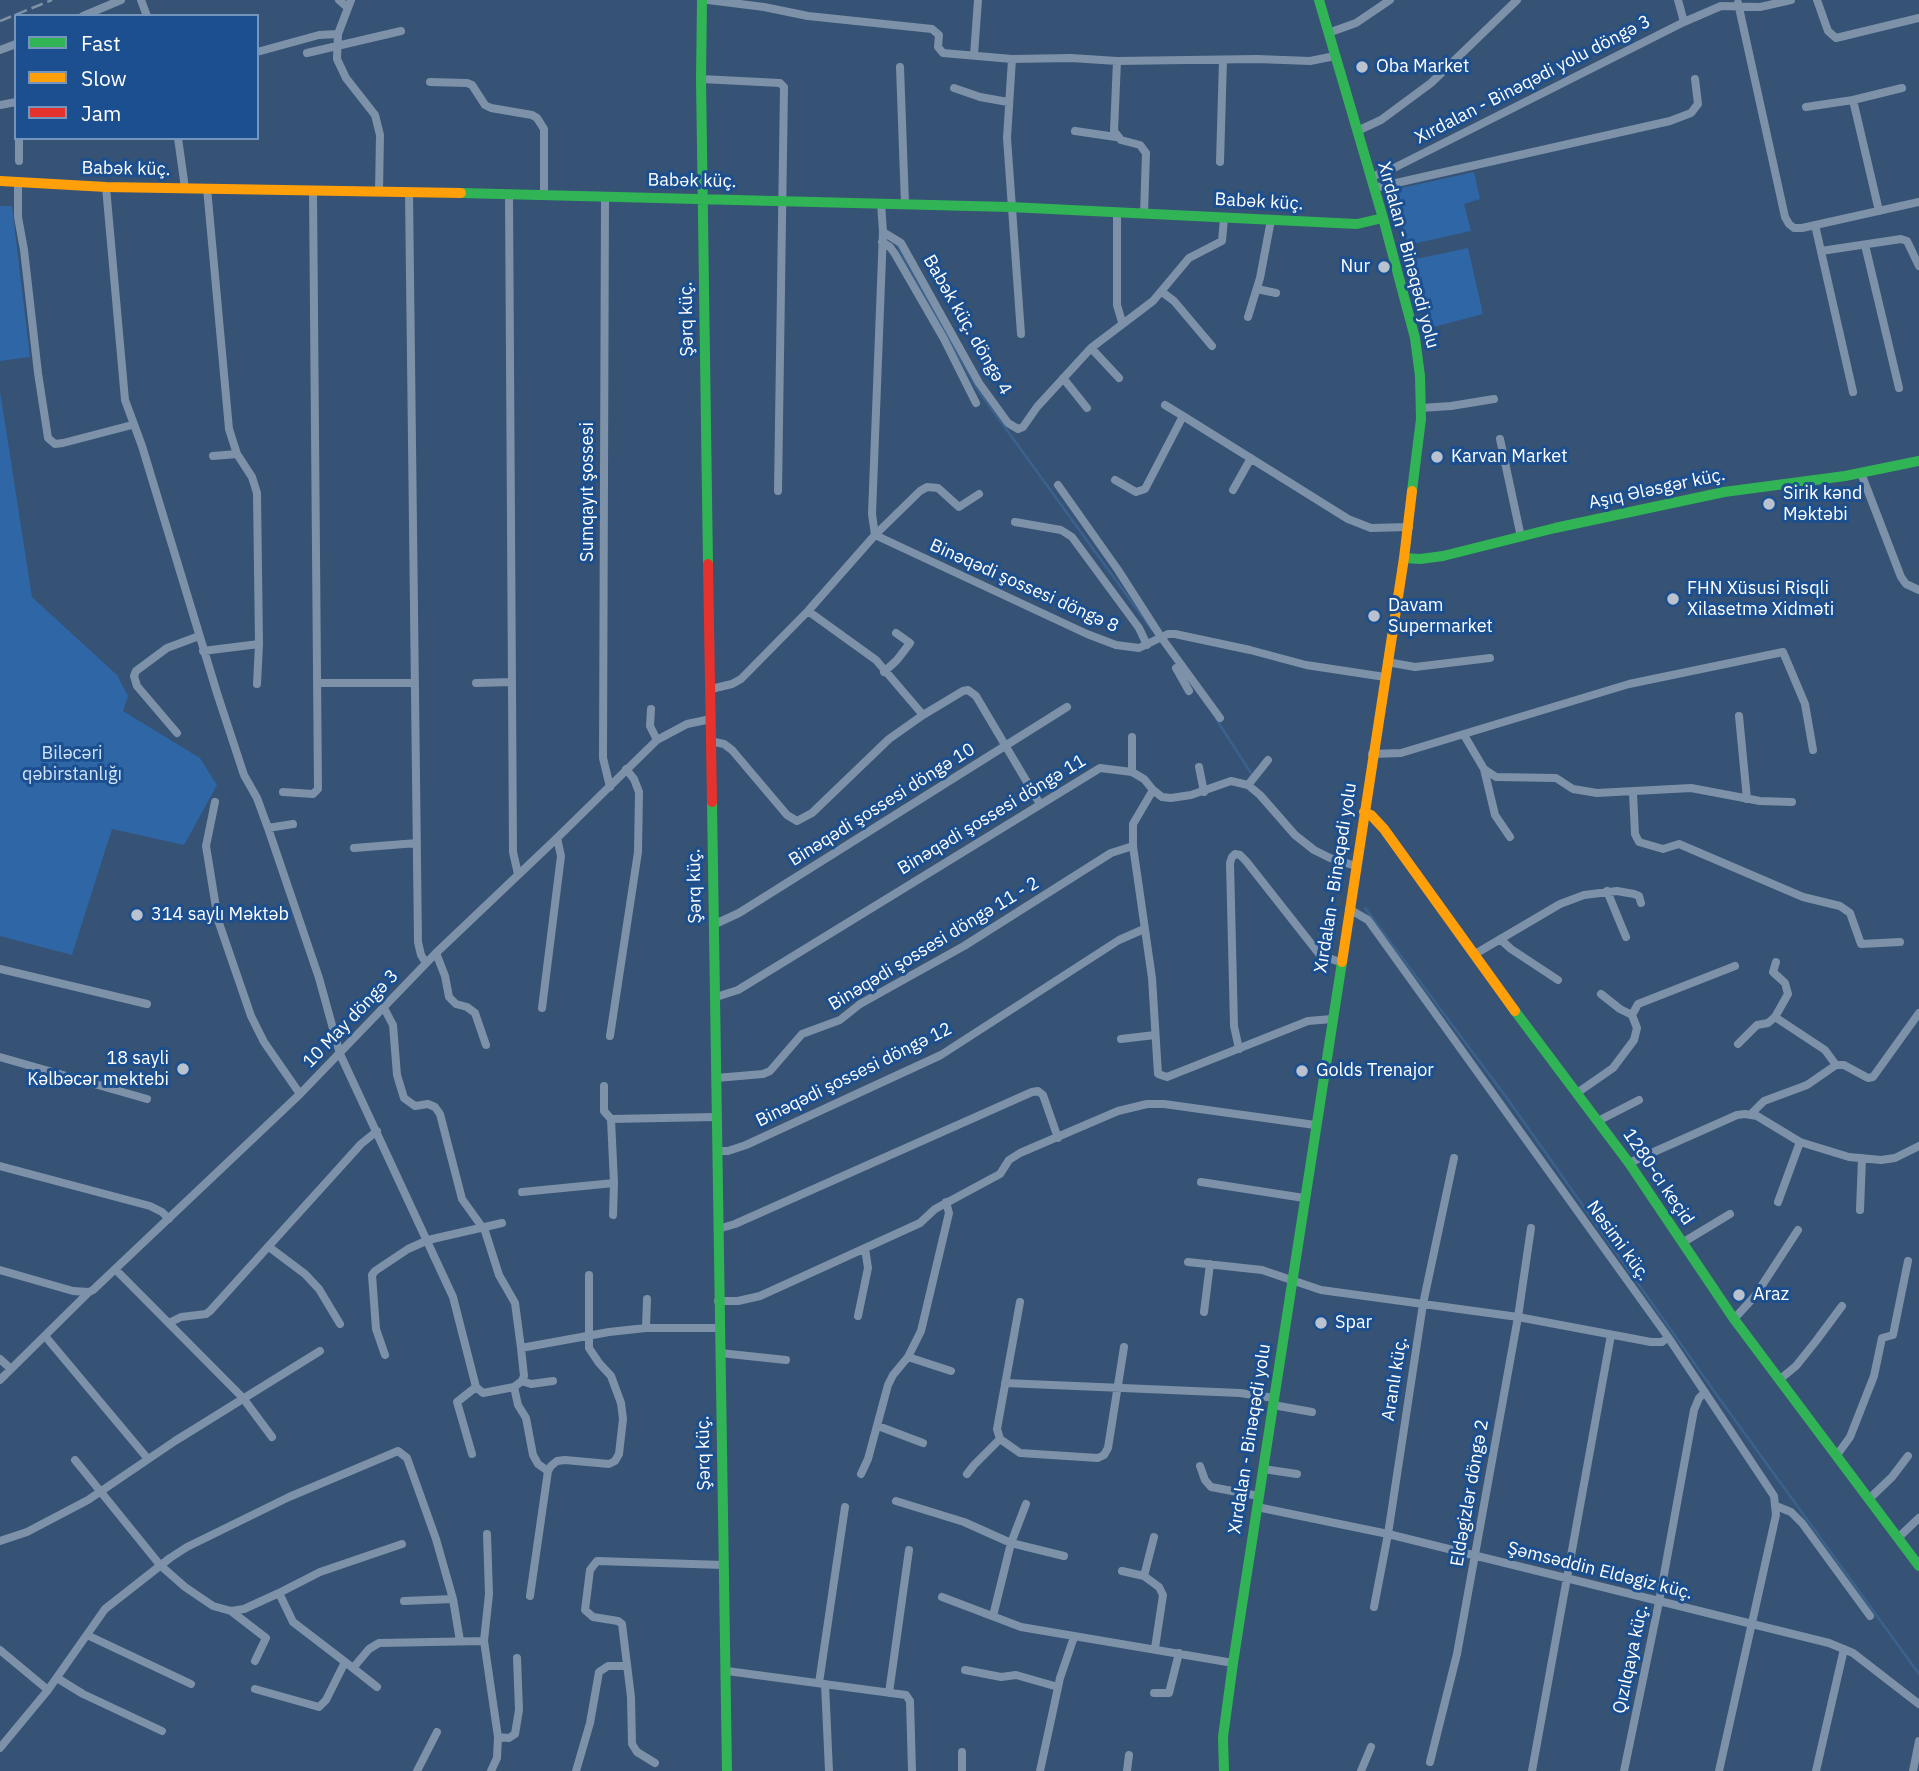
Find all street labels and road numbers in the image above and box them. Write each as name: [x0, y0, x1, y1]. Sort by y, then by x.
street label: Xırdalan - Binəqədi yolu döngə 3: [1411, 11, 1655, 149]
street label: Babək küç.: [81, 157, 171, 181]
street label: Xırdalan - Binəqədi yolu: [1373, 159, 1443, 351]
street label: Babək küç.: [647, 169, 737, 193]
street label: Babək küç.: [1214, 189, 1304, 215]
street label: Babək küç. döngə 4: [918, 251, 1016, 399]
street label: Şərq küç.: [676, 281, 698, 357]
street label: Sumqayıt şossesi: [577, 422, 599, 562]
street label: Aşıq Ələsgər küç.: [1587, 464, 1727, 514]
street label: Binəqədi şossesi döngə 8: [926, 535, 1122, 637]
street label: Binəqədi şossesi döngə 10: [785, 739, 979, 871]
street label: Binəqədi şossesi döngə 11: [894, 750, 1090, 880]
street label: Xırdalan - Binəqədi yolu: [1310, 781, 1362, 975]
street label: Şərq küç.: [684, 848, 706, 924]
street label: Binəqədi şossesi döngə 11 - 2: [825, 872, 1043, 1016]
street label: 10 May döngə 3: [299, 965, 403, 1073]
street label: Binəqədi şossesi döngə 12: [752, 1018, 956, 1132]
street label: 1280-cı keçid: [1618, 1125, 1698, 1229]
street label: Nəsimi küç.: [1582, 1197, 1654, 1285]
street label: Aranlı küç.: [1378, 1335, 1412, 1423]
street label: Xırdalan - Binəqədi yolu: [1224, 1342, 1276, 1536]
street label: Şərq küç.: [693, 1415, 715, 1491]
street label: Eldəgizlər döngə 2: [1446, 1418, 1494, 1568]
street label: Şəmsəddin Eldəgiz küç.: [1505, 1537, 1695, 1605]
street label: Qızılqaya küç.: [1609, 1602, 1653, 1716]

